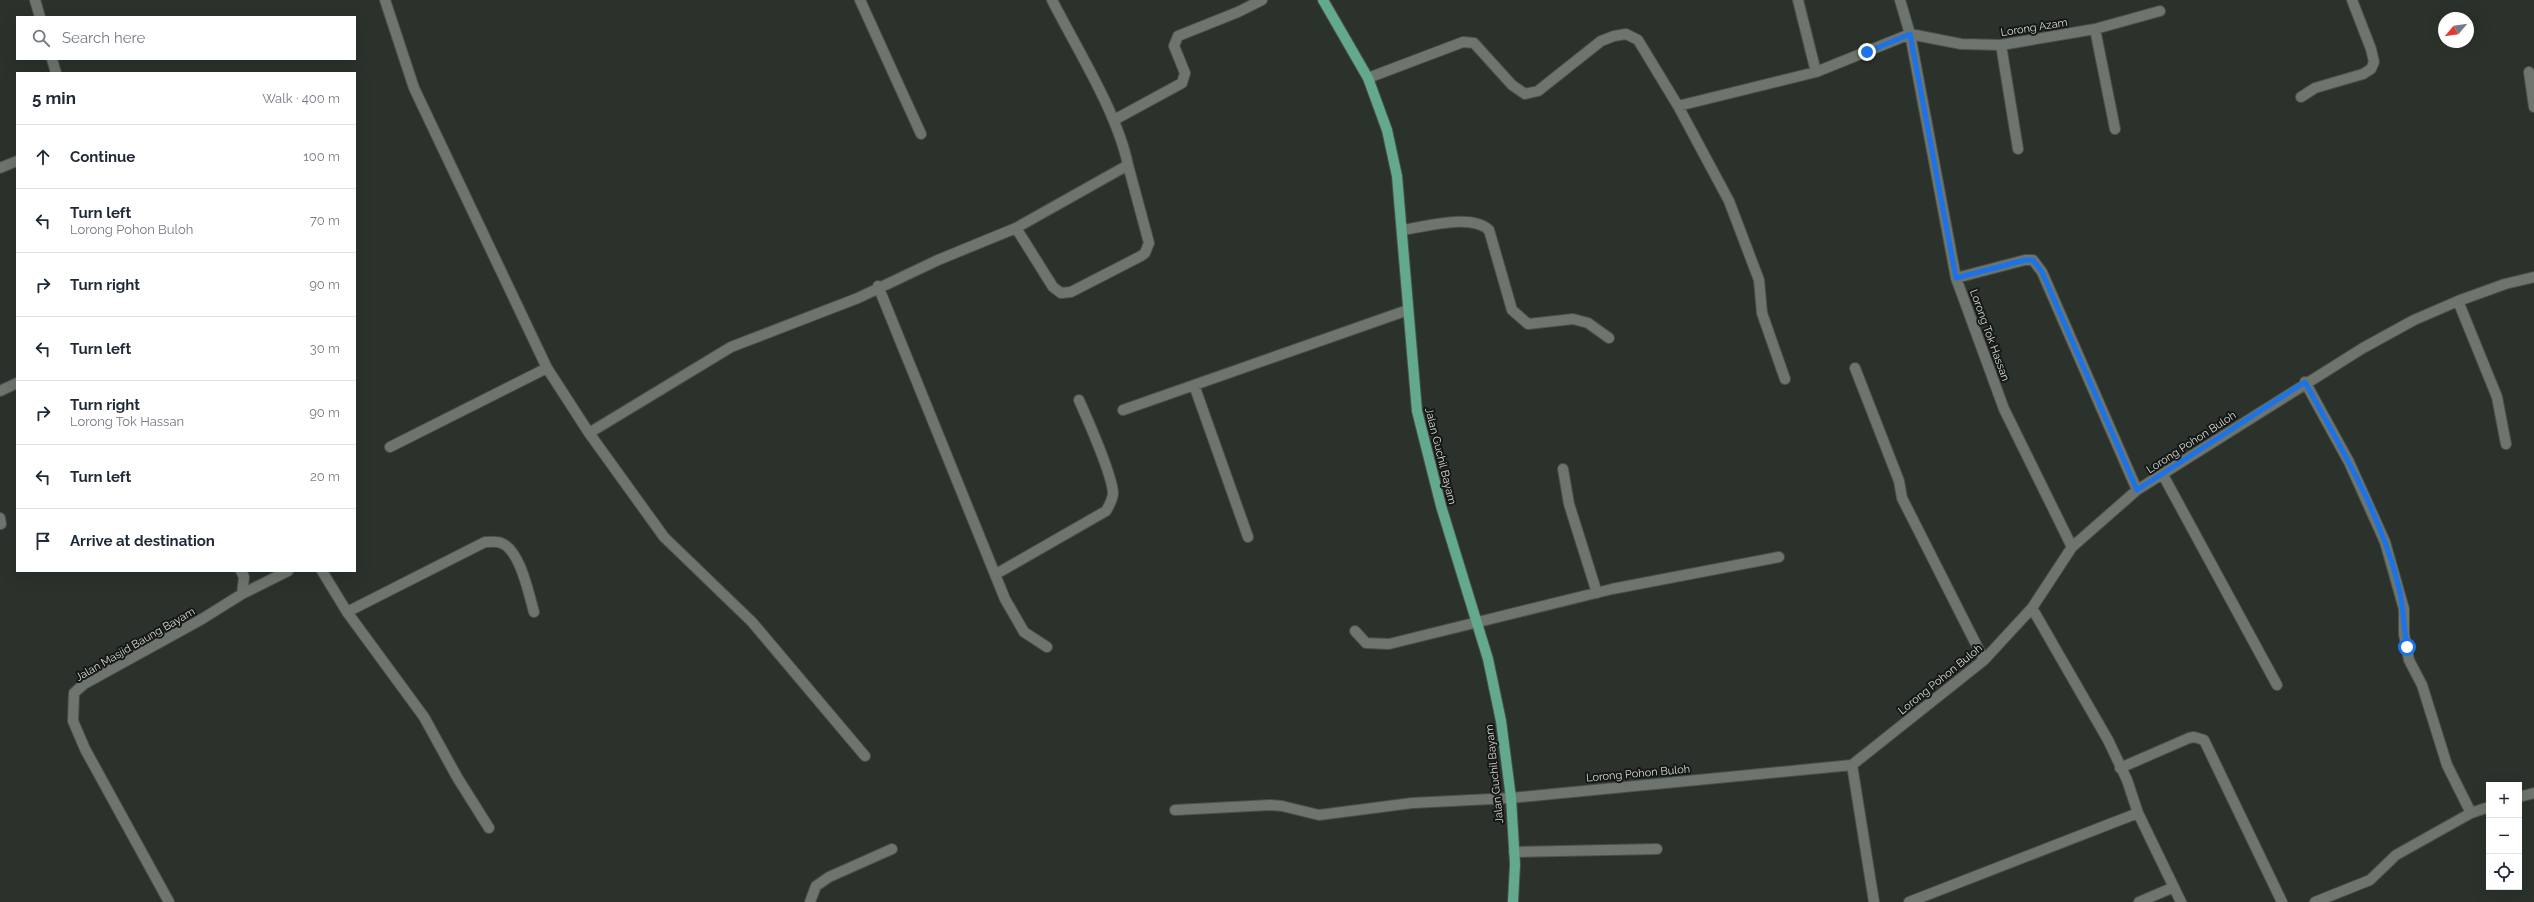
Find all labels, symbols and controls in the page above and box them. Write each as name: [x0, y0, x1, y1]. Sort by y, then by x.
north arrow: [2438, 12, 2474, 48]
search box: [16, 16, 356, 60]
street label: Lorong Azam: [2000, 16, 2069, 39]
icon: search: [30, 27, 52, 49]
text: Search here: [62, 29, 145, 47]
route end: [1858, 43, 1876, 61]
text: 5 min: [32, 88, 76, 108]
text: Walk · 400 m: [262, 91, 340, 106]
icon: ahead: [32, 146, 54, 168]
text: Continue: [70, 148, 135, 166]
text: 100 m: [303, 149, 340, 164]
text: Turn left: [70, 204, 131, 222]
icon: left: [32, 210, 54, 232]
text: 70 m: [310, 213, 340, 228]
text: Lorong Pohon Buloh: [70, 222, 193, 237]
icon: right: [32, 274, 54, 296]
text: Turn right: [70, 276, 140, 294]
text: 90 m: [309, 277, 340, 292]
street label: Lorong Tok Hassan: [1967, 288, 2012, 383]
icon: left: [32, 338, 54, 360]
text: Turn left: [70, 340, 131, 358]
text: 30 m: [310, 341, 340, 356]
text: Turn right: [70, 396, 140, 414]
icon: right: [32, 402, 54, 424]
text: 90 m: [309, 405, 340, 420]
street label: Jalan Guchil Bayam: [1422, 406, 1459, 506]
street label: Lorong Pohon Buloh: [2144, 409, 2239, 476]
text: Lorong Tok Hassan: [70, 414, 184, 429]
icon: left: [32, 466, 54, 488]
text: Turn left: [70, 468, 131, 486]
text: 20 m: [310, 469, 340, 484]
icon: arrive: [32, 530, 54, 552]
text: Arrive at destination: [70, 532, 215, 550]
street label: Jalan Masjid Baung Bayam: [73, 605, 197, 684]
route start: [2398, 638, 2416, 656]
street label: Lorong Pohon Buloh: [1896, 641, 1985, 717]
street label: Jalan Guchil Bayam: [1483, 724, 1506, 824]
street label: Lorong Pohon Buloh: [1585, 762, 1691, 785]
map controls: [2486, 782, 2522, 890]
button: +: [2486, 782, 2522, 818]
button: −: [2486, 818, 2522, 854]
button: locate: [2486, 854, 2522, 890]

